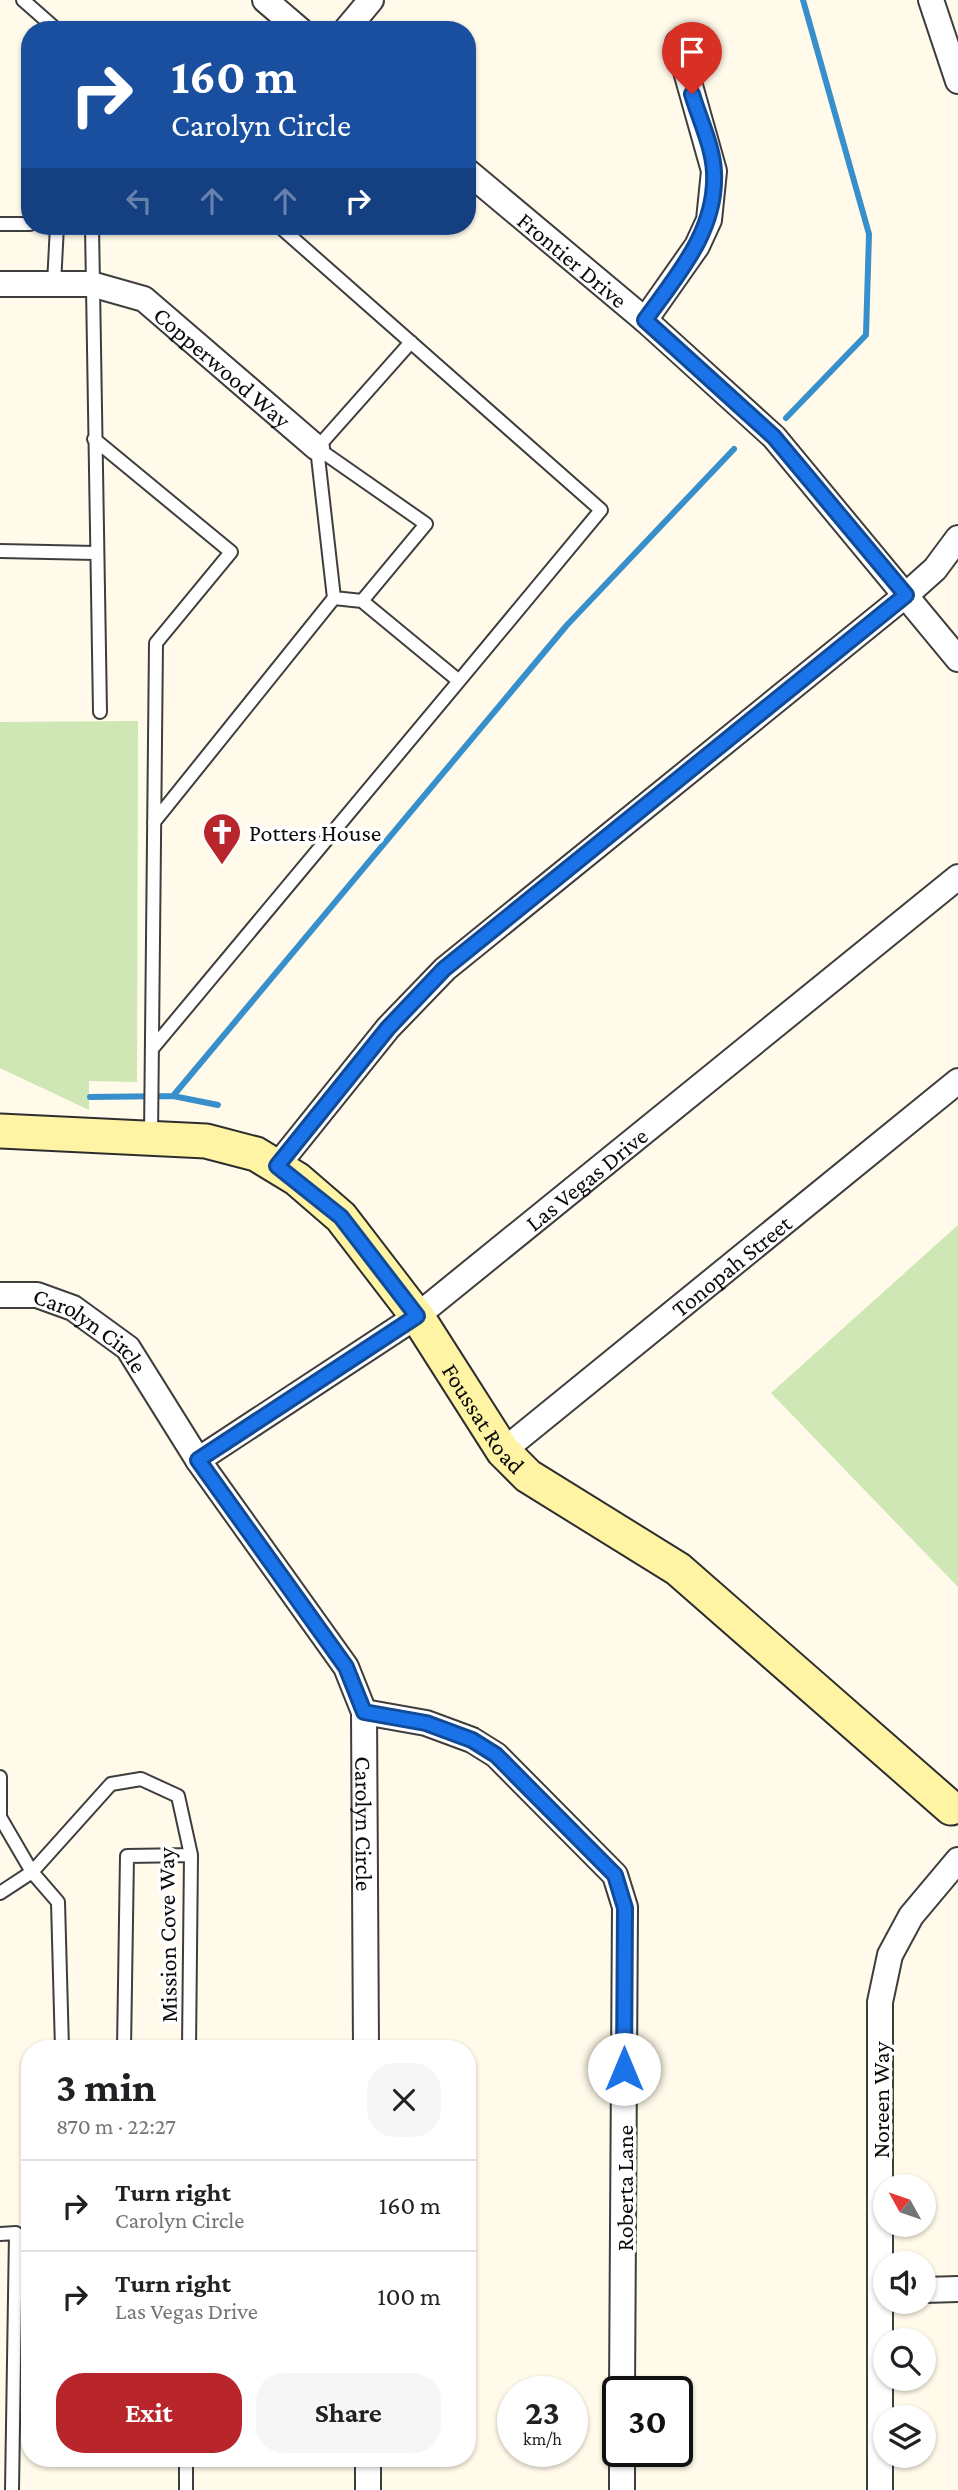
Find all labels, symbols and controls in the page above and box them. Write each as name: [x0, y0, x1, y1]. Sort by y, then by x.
pin: [662, 22, 722, 94]
icon: arrive: [673, 33, 711, 71]
icon: right: [56, 49, 147, 140]
text: 160 m: [171, 49, 297, 104]
text: Carolyn Circle: [171, 107, 351, 143]
icon: left: [120, 182, 158, 220]
icon: ahead: [193, 182, 231, 220]
icon: ahead: [266, 182, 304, 220]
icon: right: [339, 182, 377, 220]
street label: Frontier Drive: [513, 206, 633, 313]
street label: Copperwood Way: [149, 301, 297, 434]
church icon: Potters House: [201, 811, 243, 866]
place label: Potters House: [249, 819, 381, 846]
street label: Las Vegas Drive: [520, 1121, 653, 1236]
street label: Tonopah Street: [666, 1208, 797, 1322]
street label: Carolyn Circle: [30, 1281, 153, 1377]
street label: Foussat Road: [437, 1358, 531, 1479]
street label: Carolyn Circle: [351, 1756, 379, 1891]
street label: Mission Cove Way: [152, 1846, 182, 2023]
position arrow: [587, 2032, 661, 2106]
street label: Noreen Way: [867, 2041, 894, 2159]
text: 3 min: [56, 2063, 156, 2110]
button: close: [367, 2063, 441, 2137]
text: 870 m · 22:27: [56, 2113, 176, 2139]
street label: Roberta Lane: [611, 2125, 638, 2251]
north arrow: [873, 2174, 936, 2236]
map controls: [873, 2174, 936, 2468]
text: Turn right: [115, 2178, 231, 2207]
icon: right: [56, 2187, 94, 2225]
text: 160 m: [379, 2191, 441, 2220]
text: Carolyn Circle: [115, 2207, 244, 2233]
button: sound: [873, 2251, 936, 2314]
text: Turn right: [115, 2269, 231, 2298]
icon: right: [56, 2278, 94, 2316]
text: 100 m: [377, 2282, 441, 2311]
text: Las Vegas Drive: [115, 2298, 258, 2324]
button: search: [873, 2328, 936, 2391]
button: Exit: [56, 2373, 242, 2453]
button: Share: [256, 2373, 441, 2453]
speed limit sign: 30: [602, 2376, 693, 2467]
text: 23: [525, 2393, 560, 2432]
button: layers: [873, 2405, 936, 2468]
text: km/h: [523, 2429, 562, 2449]

